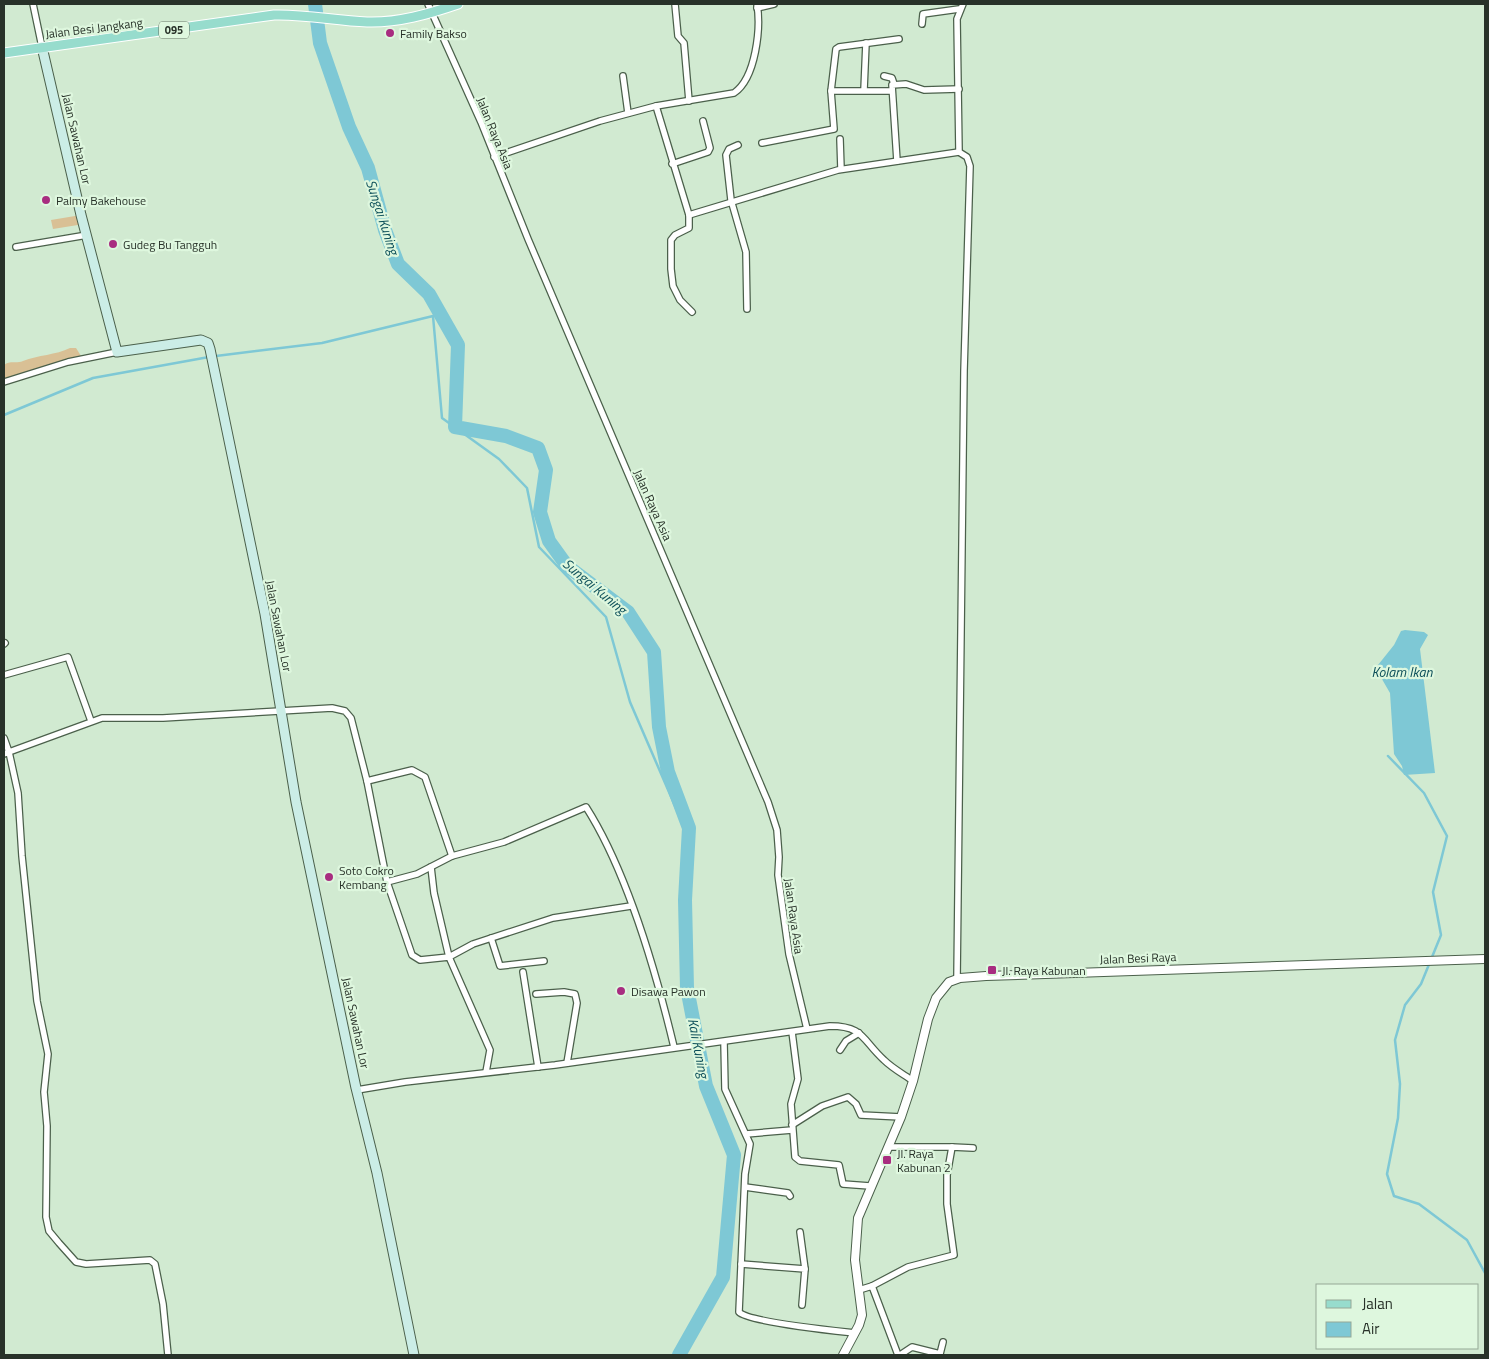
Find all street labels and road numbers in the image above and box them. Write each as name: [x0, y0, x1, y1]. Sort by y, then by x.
street label: Jalan Besi Jangkang: [44, 13, 144, 43]
road number: 095: [159, 22, 189, 38]
street label: Jalan Sawahan Lor: [57, 92, 97, 186]
street label: Jalan Raya Asia: [472, 94, 518, 172]
street label: Jalan Raya Asia: [629, 466, 677, 544]
street label: Jalan Sawahan Lor: [261, 579, 297, 673]
street label: Jalan Raya Asia: [779, 877, 809, 955]
street label: Jalan Besi Raya: [1099, 947, 1177, 969]
street label: Jalan Sawahan Lor: [337, 976, 375, 1070]

